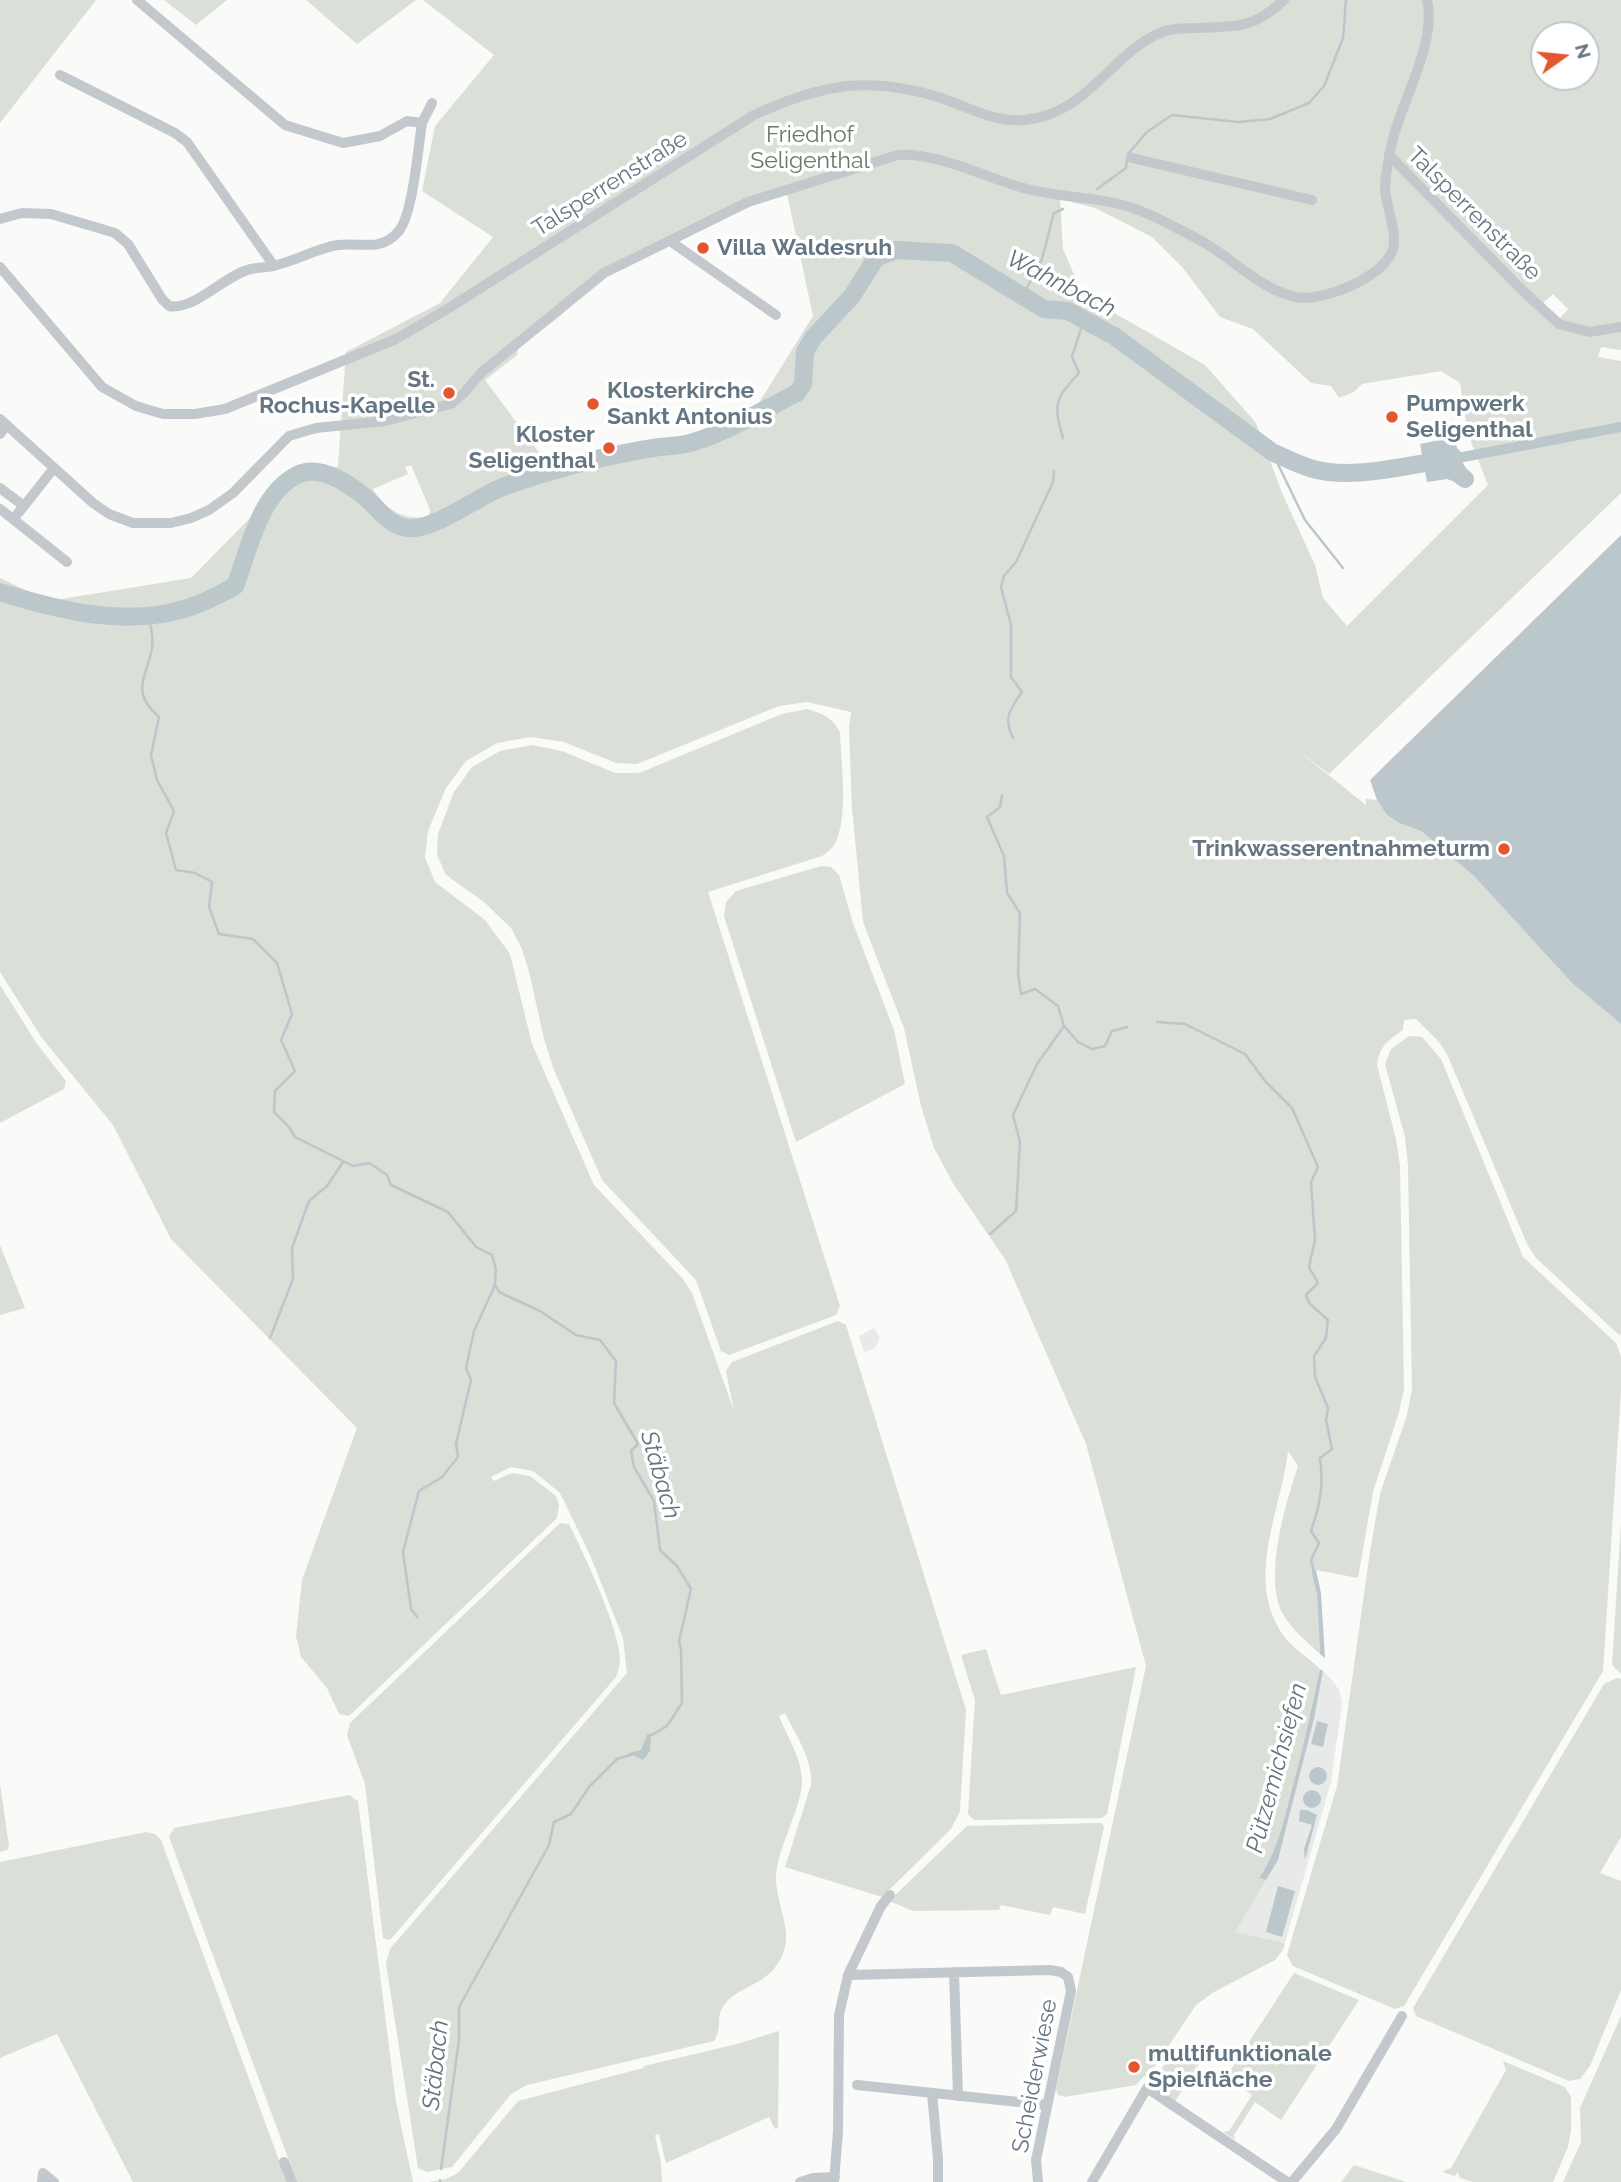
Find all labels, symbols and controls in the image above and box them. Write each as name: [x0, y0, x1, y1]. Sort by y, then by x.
north arrow: [1530, 21, 1600, 91]
text: N: [1571, 41, 1596, 61]
park label: Friedhof Seligenthal: [750, 121, 870, 175]
street label: Talsperrenstraße: [527, 125, 693, 243]
street label: Talsperrenstraße: [1402, 142, 1546, 286]
place label: Villa Waldesruh: [717, 234, 892, 262]
marker: Villa Waldesruh: [695, 240, 711, 256]
water label: Wahnbach: [1002, 244, 1120, 324]
place label: St. Rochus-Kapelle: [259, 366, 435, 420]
place label: Klosterkirche Sankt Antonius: [607, 377, 773, 431]
marker: St. Rochus-Kapelle: [441, 385, 457, 401]
place label: Pumpwerk Seligenthal: [1406, 390, 1532, 444]
marker: Klosterkirche Sankt Antonius: [585, 396, 601, 412]
marker: Pumpwerk Seligenthal: [1384, 409, 1400, 425]
place label: Kloster Seligenthal: [469, 421, 595, 475]
marker: Kloster Seligenthal: [601, 440, 617, 456]
place label: Trinkwasserentnahmeturm: [1192, 835, 1490, 863]
marker: Trinkwasserentnahmeturm: [1496, 841, 1512, 857]
water label: Stäbach: [634, 1428, 686, 1522]
water label: Pützemichsiefen: [1241, 1680, 1313, 1856]
street label: Scheiderwiese: [1007, 1997, 1063, 2155]
water label: Stäbach: [417, 2019, 455, 2111]
place label: multifunktionale Spielfläche: [1148, 2040, 1332, 2094]
marker: multifunktionale Spielfläche: [1126, 2059, 1142, 2075]

